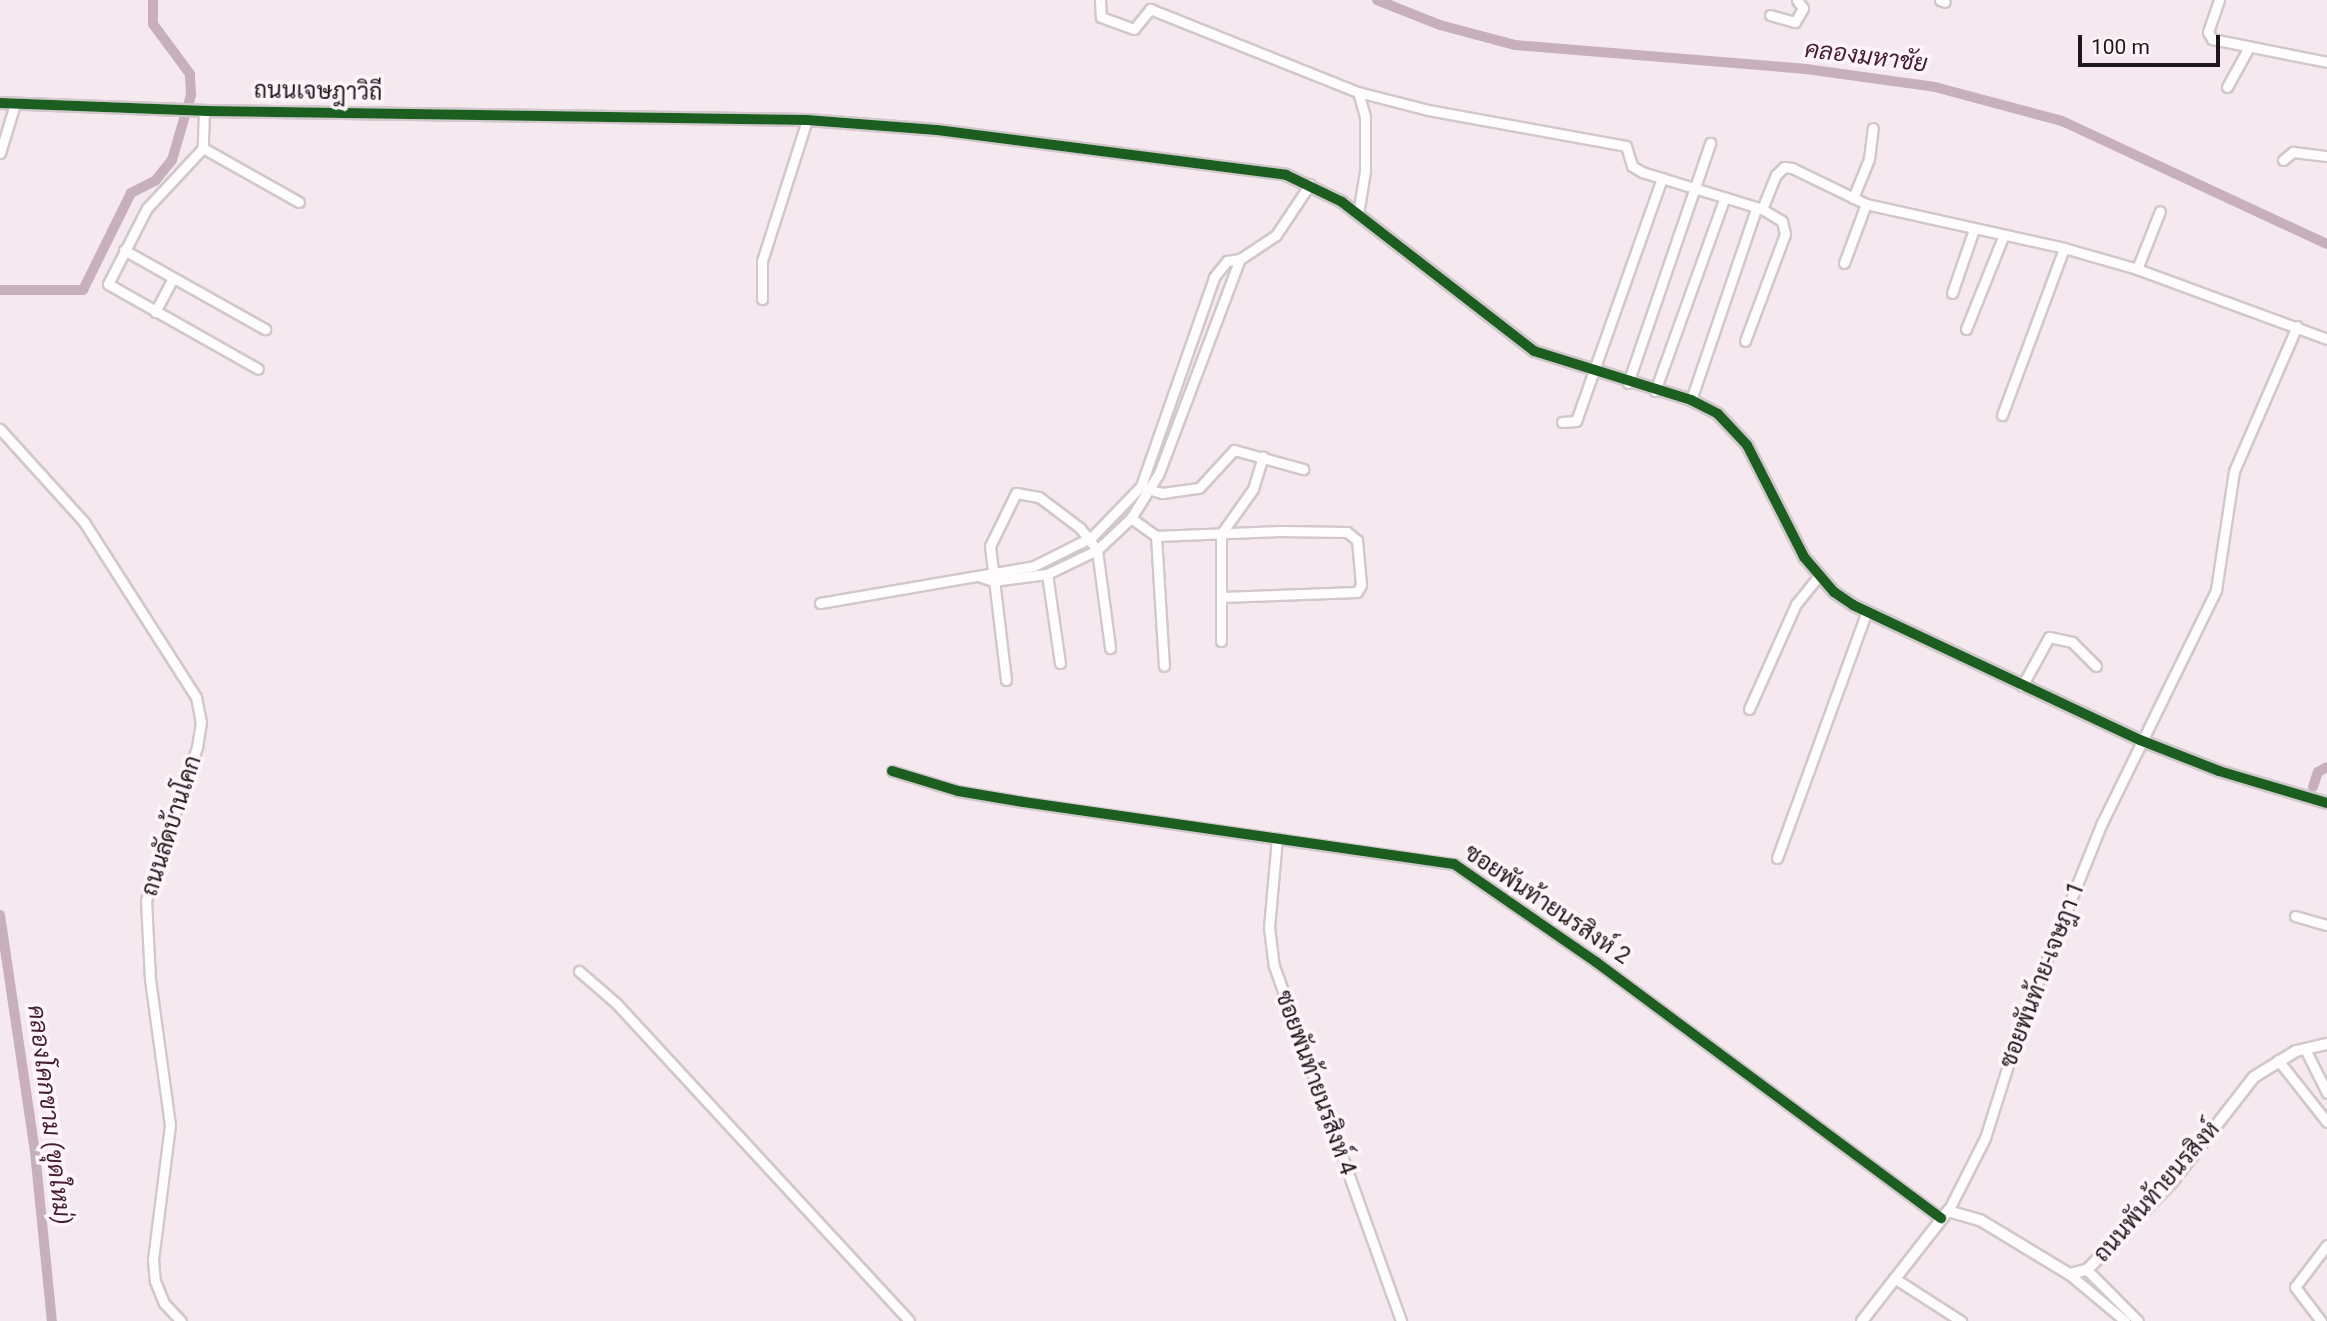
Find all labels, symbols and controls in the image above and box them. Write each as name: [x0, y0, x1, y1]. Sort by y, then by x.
scale bar: [2082, 21, 2224, 65]
water label: คลองมหาชัย: [1803, 35, 1929, 79]
text: 100 m: [2091, 35, 2150, 59]
street label: ถนนเจษฎาวิถี: [254, 77, 382, 107]
street label: ถนนลัดบ้านโคก: [136, 752, 208, 900]
street label: ซอยพันท้ายนรสิงห์ 2: [1459, 839, 1635, 971]
street label: ซอยพันท้าย-เจษฎา 1: [1995, 878, 2091, 1072]
street label: ซอยพันท้ายนรสิงห์ 4: [1269, 987, 1361, 1179]
water label: คลองโคกขาม (ขุดใหม่): [21, 1003, 77, 1227]
street label: ถนนพันท้ายนรสิงห์: [2088, 1116, 2226, 1268]

